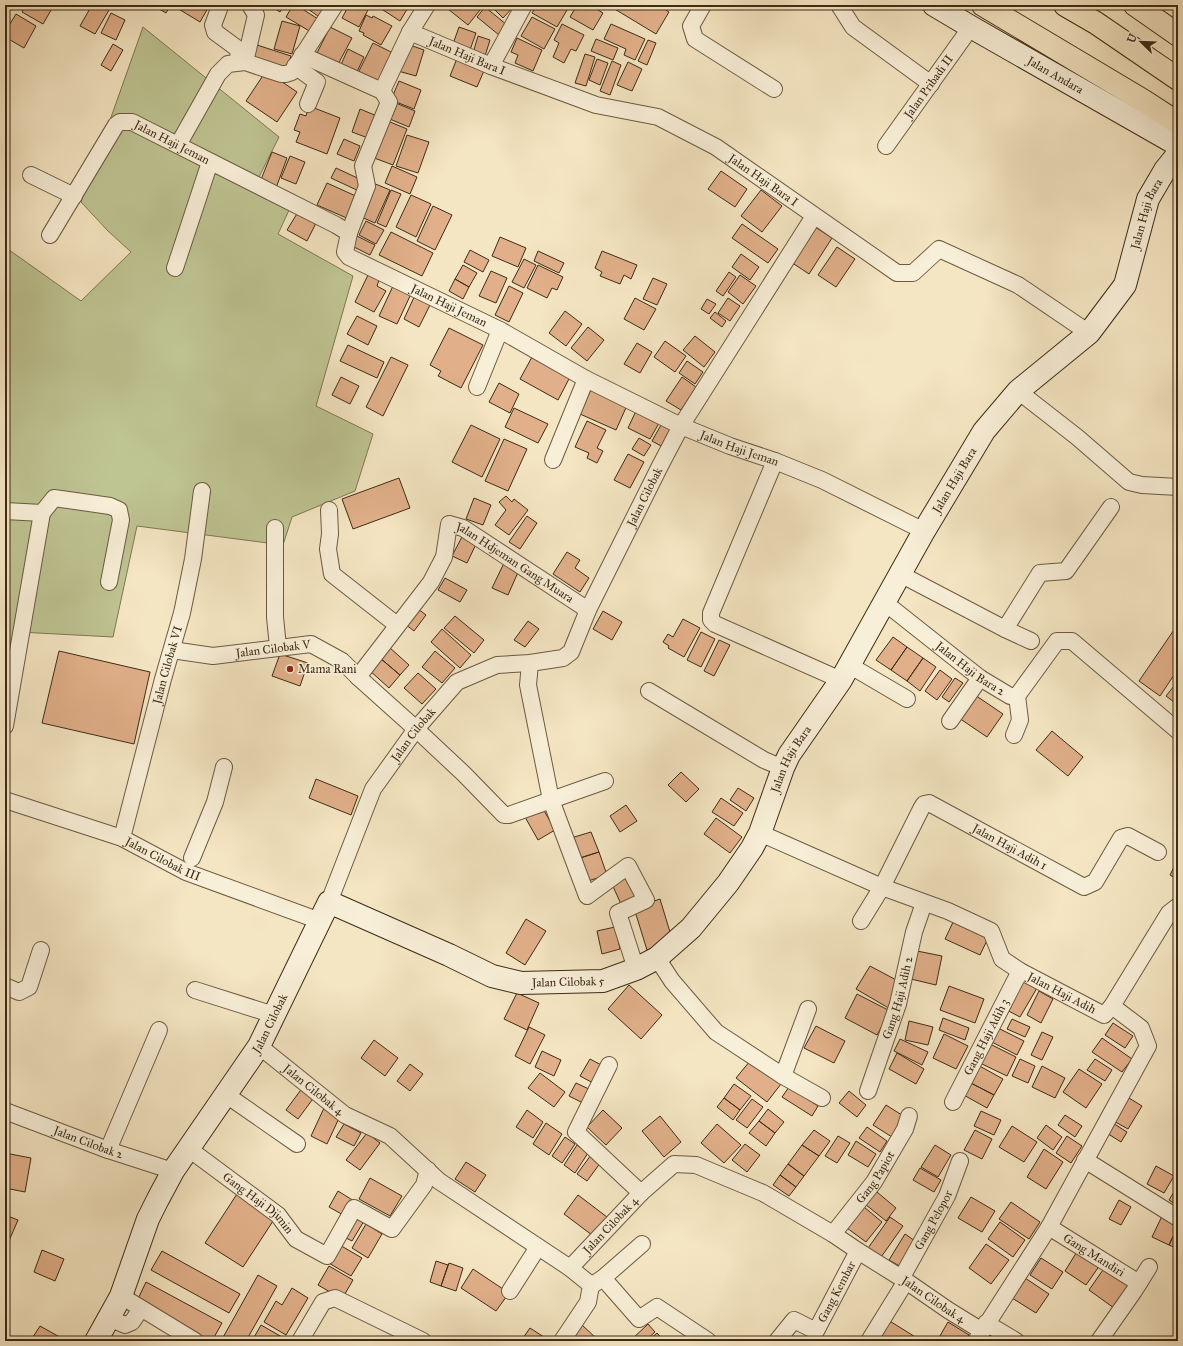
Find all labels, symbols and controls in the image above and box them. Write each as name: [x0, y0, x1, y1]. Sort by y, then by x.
north arrow: [1121, 22, 1161, 62]
text: U: [1125, 31, 1140, 45]
street label: Jalan Haji Bara I: [425, 33, 508, 78]
street label: Jalan Pribadi II: [900, 52, 956, 123]
street label: Jalan Andara: [1022, 53, 1087, 97]
street label: Jalan Haji Jeman: [130, 116, 212, 167]
street label: Jalan Haji Bara I: [724, 150, 801, 209]
street label: Jalan Haji Bara: [1127, 175, 1166, 253]
street label: Jalan Haji Jeman: [407, 280, 490, 330]
street label: Jalan Haji Jeman: [696, 427, 781, 469]
street label: Jalan Haji Bara: [928, 444, 980, 518]
street label: Jalan Cilobak: [623, 465, 665, 531]
street label: Jalan Hdjeman Gang Muara: [452, 519, 577, 606]
street label: Jalan Cilobak VI: [149, 624, 185, 708]
street label: Jalan Cilobak V: [233, 637, 312, 661]
street label: Jalan Haji Bara 2: [931, 637, 1008, 698]
place label: Mama Rani: [298, 662, 357, 676]
marker: Mama Rani: [285, 664, 295, 674]
street label: Jalan Cilobak: [387, 704, 439, 766]
street label: Jalan Haji Bara: [767, 722, 815, 797]
street label: Jalan Haji Adih 1: [968, 820, 1050, 873]
street label: Jalan Cilobak III: [121, 833, 202, 884]
street label: Gang Haji Adih 2: [879, 955, 915, 1041]
street label: Jalan Haji Adih: [1023, 968, 1099, 1017]
street label: Jalan Cilobak 5: [530, 974, 605, 991]
street label: Jalan Cilobak: [248, 991, 291, 1058]
street label: Gang Haji Adih 3: [961, 996, 1012, 1078]
street label: Jalan Cilobak 4: [278, 1060, 347, 1119]
street label: Jalan Cilobak 2: [49, 1122, 125, 1161]
street label: Gang Papiot: [853, 1148, 898, 1206]
street label: Gang Haji Djimin: [220, 1169, 297, 1237]
street label: Gang Pelopor: [911, 1188, 956, 1252]
street label: Jalan Cilobak 4: [579, 1193, 641, 1259]
street label: Gang Mandiri: [1061, 1231, 1128, 1280]
street label: Gang Kembar: [815, 1258, 859, 1325]
street label: Jalan Cilobak 4: [897, 1272, 968, 1326]

